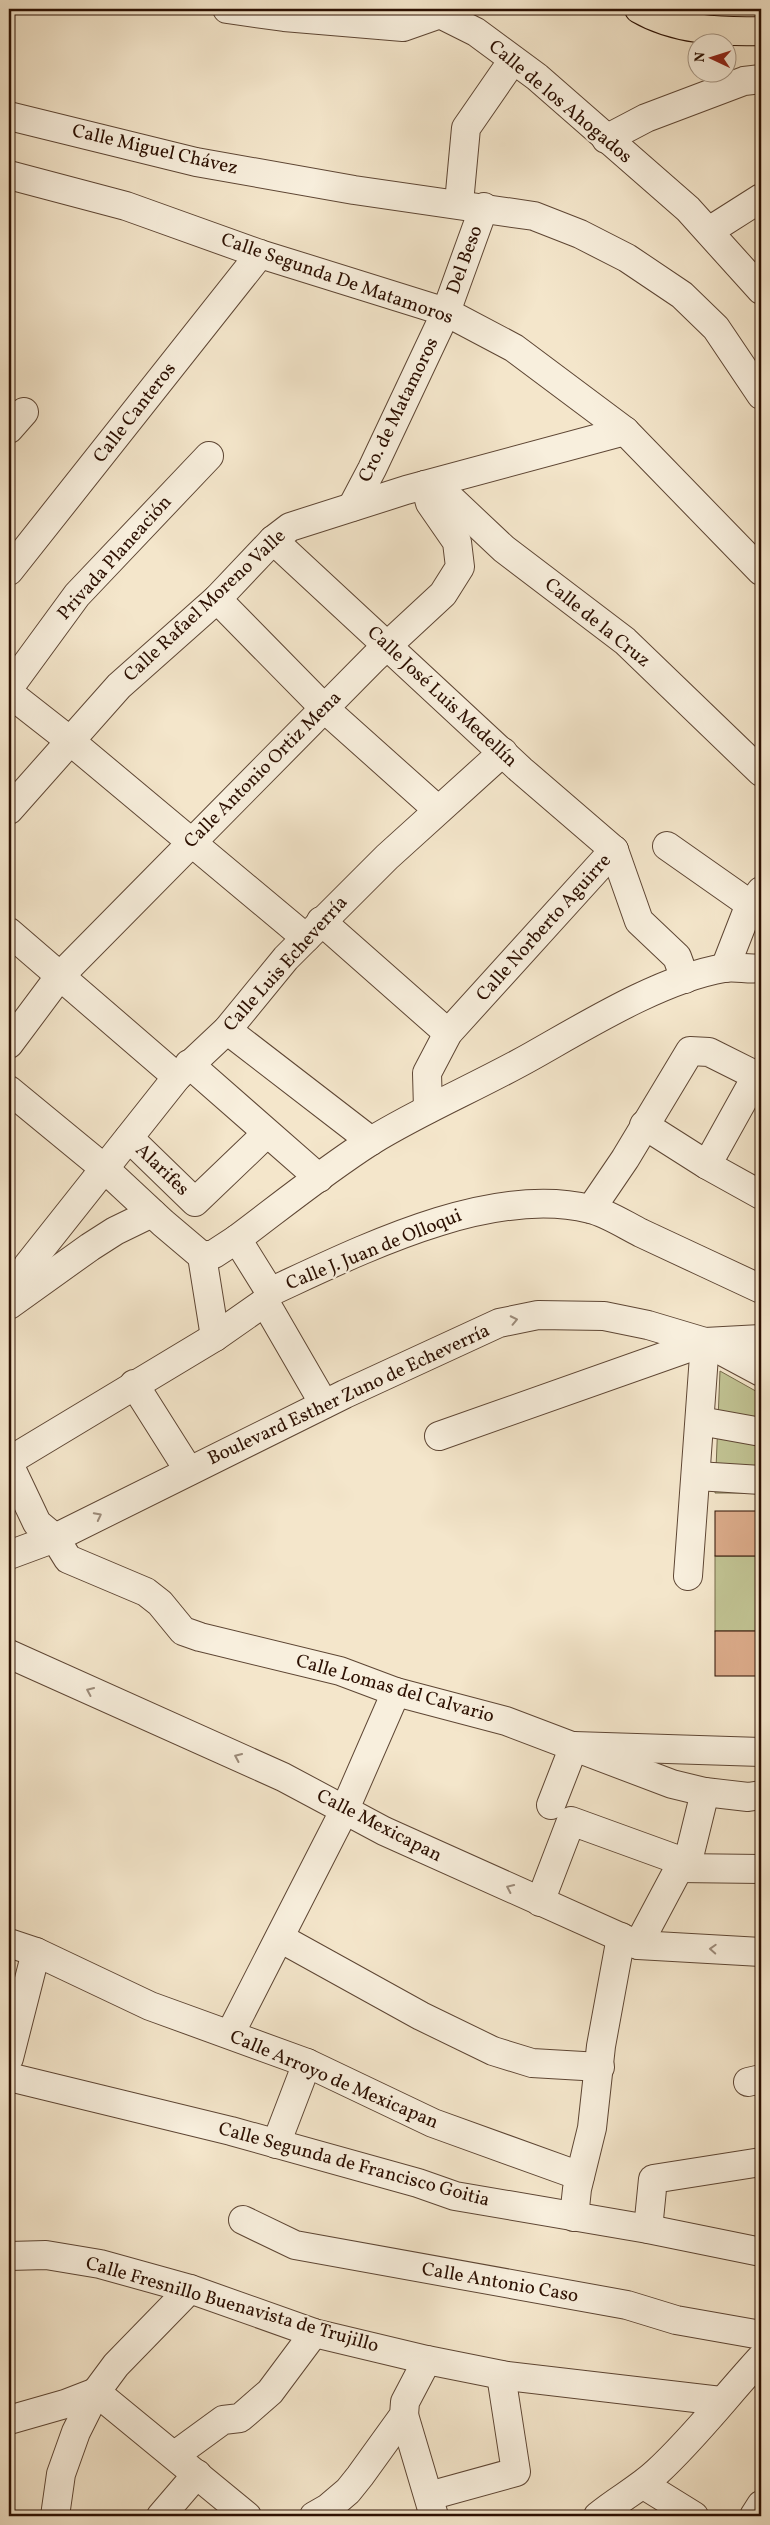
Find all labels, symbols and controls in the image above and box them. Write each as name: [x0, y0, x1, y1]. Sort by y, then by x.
north arrow: [688, 32, 738, 82]
street label: Calle de los Ahogados: [483, 34, 637, 170]
text: N: [691, 51, 710, 63]
street label: Calle Miguel Chávez: [70, 118, 240, 182]
street label: Del Beso: [441, 222, 489, 298]
street label: Calle Segunda De Matamoros: [217, 227, 457, 331]
street label: Cro. de Matamoros: [353, 333, 445, 487]
street label: Calle Canteros: [88, 357, 182, 469]
street label: Privada Planeación: [52, 490, 178, 626]
street label: Calle Rafael Moreno Valle: [118, 524, 292, 688]
street label: Calle de la Cruz: [539, 572, 655, 674]
street label: Calle José Luis Medellín: [361, 620, 523, 774]
street label: Calle Antonio Ortiz Mena: [179, 686, 347, 854]
street label: Calle Norberto Aguirre: [471, 849, 617, 1007]
street label: Calle Luis Echeverría: [218, 890, 354, 1038]
street label: Alarifes: [129, 1138, 195, 1202]
street label: Calle J. Juan de Olloqui: [282, 1203, 466, 1297]
one-way arrow: [509, 1316, 518, 1326]
street label: Boulevard Esther Zuno de Echeverría: [204, 1318, 494, 1472]
one-way arrow: [93, 1512, 102, 1522]
street label: Calle Lomas del Calvario: [293, 1648, 497, 1730]
one-way arrow: [86, 1686, 95, 1697]
one-way arrow: [234, 1752, 243, 1763]
street label: Calle Mexicapan: [312, 1783, 446, 1869]
one-way arrow: [506, 1884, 515, 1895]
one-way arrow: [708, 1944, 716, 1955]
street label: Calle Arroyo de Mexicapan: [226, 2024, 442, 2136]
street label: Calle Segunda de Francisco Goitia: [215, 2116, 493, 2214]
street label: Calle Fresnillo Buenavista de Trujillo: [82, 2251, 382, 2359]
street label: Calle Antonio Caso: [420, 2256, 580, 2310]

